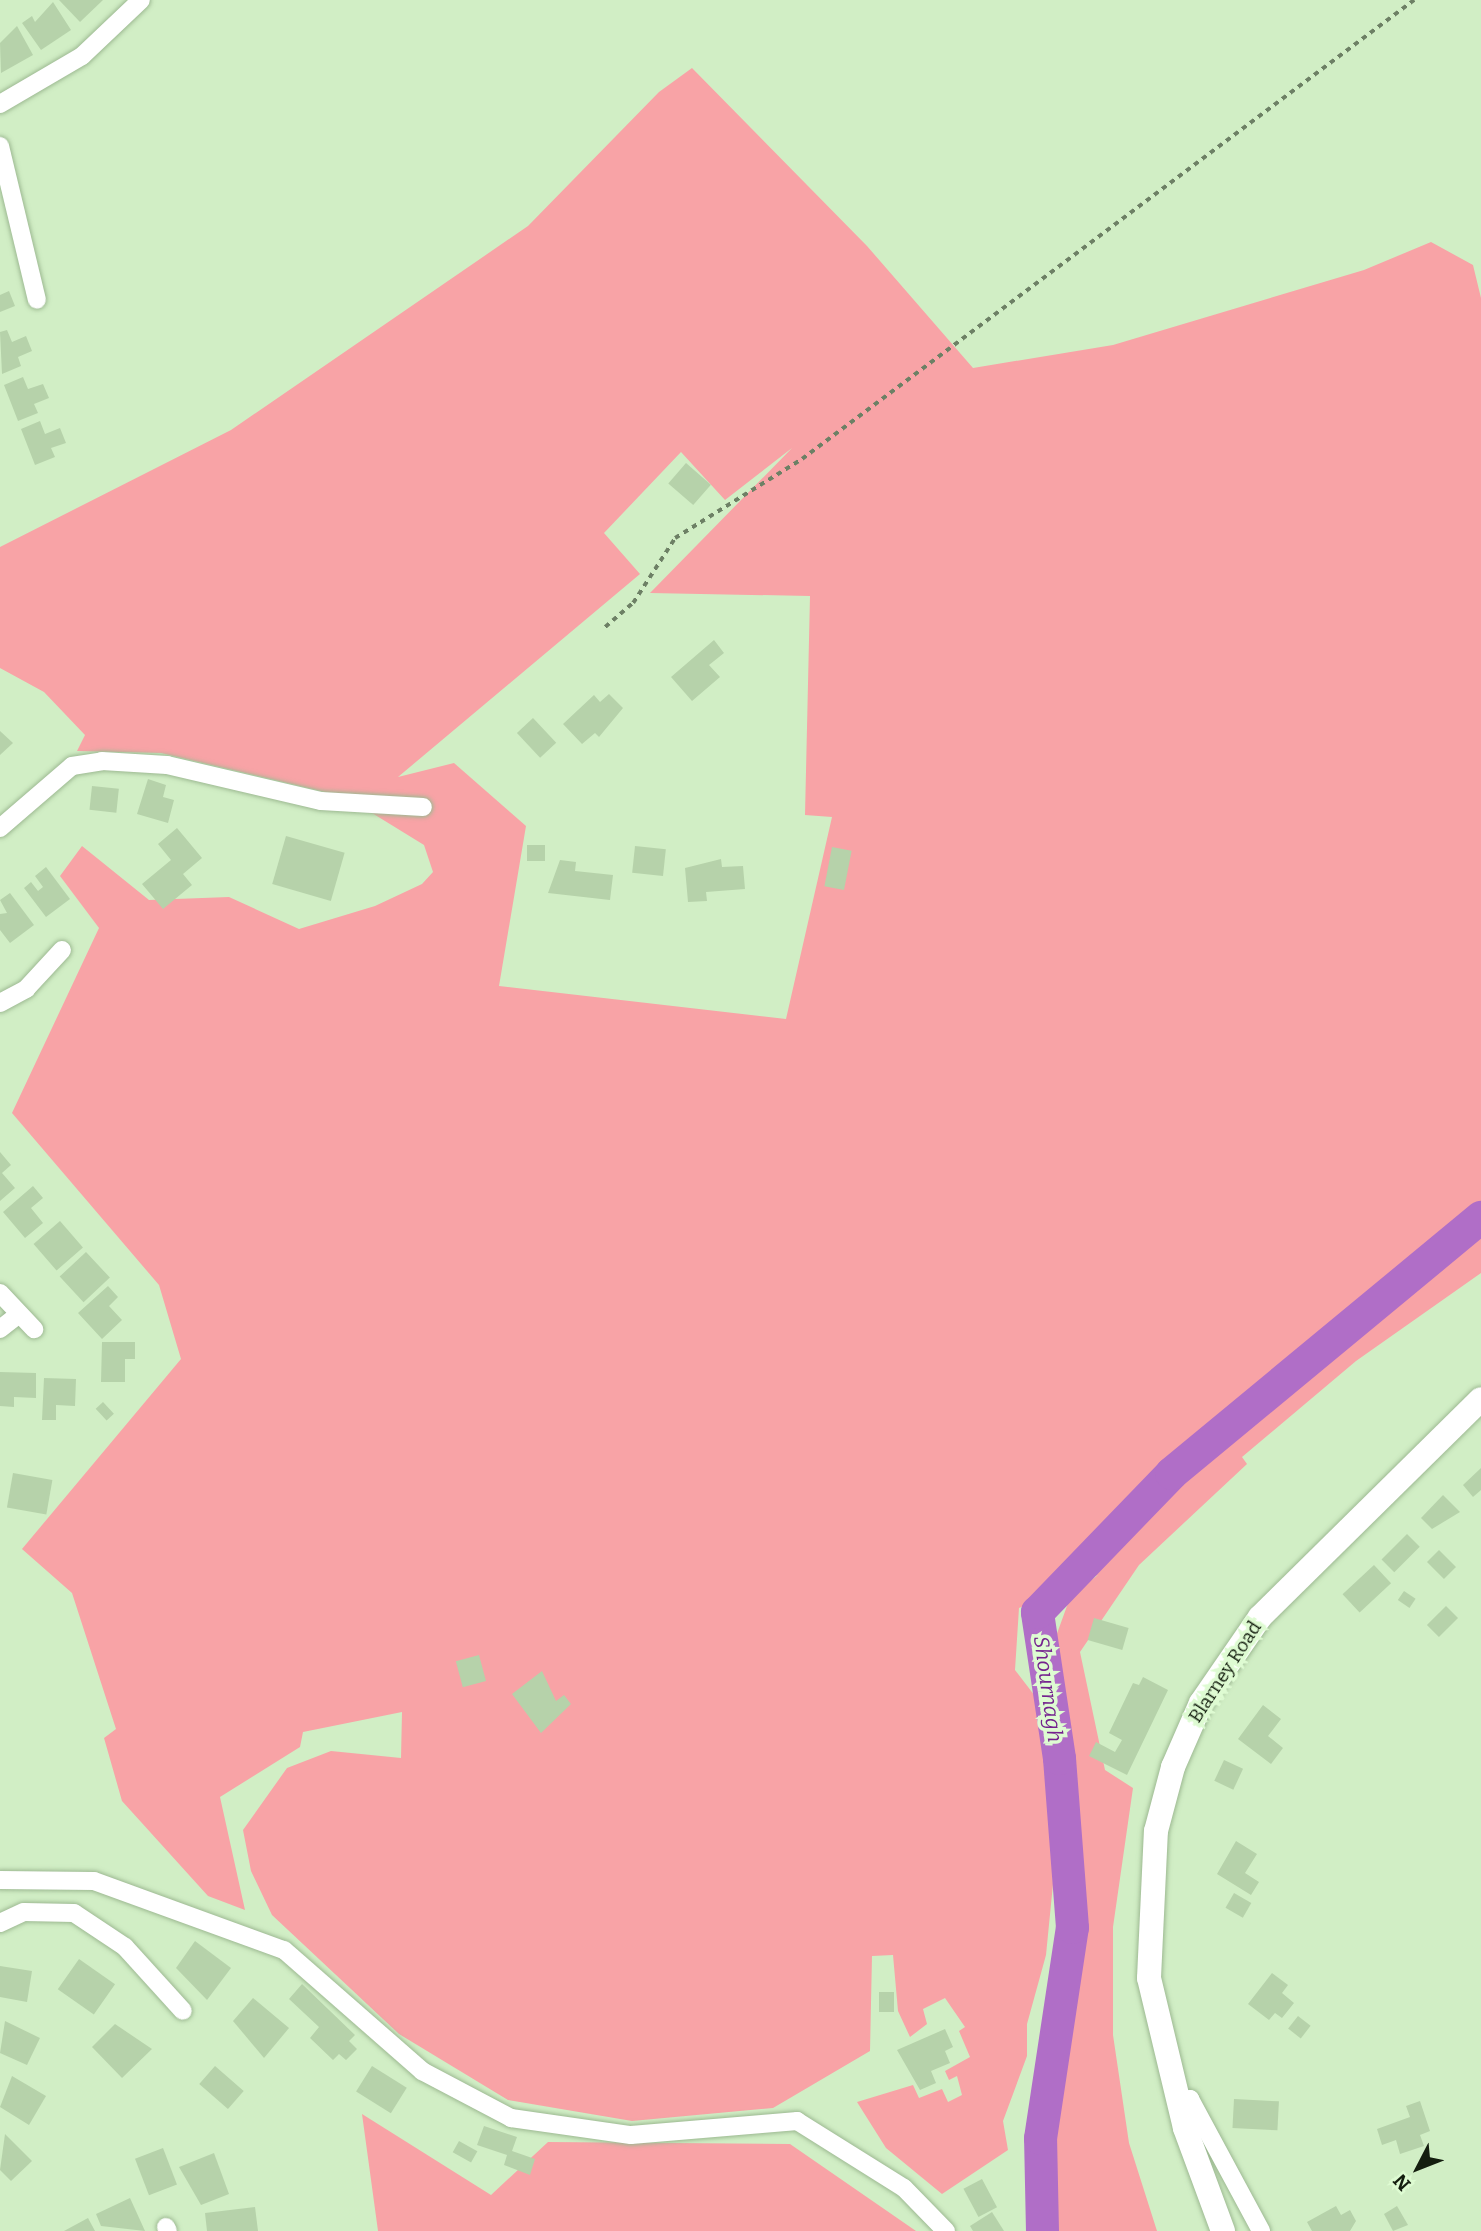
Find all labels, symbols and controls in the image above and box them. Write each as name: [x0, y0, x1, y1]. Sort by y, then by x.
street label: Blarney Road: [1184, 1617, 1266, 1727]
water label: Shournagh: [1028, 1634, 1068, 1744]
north arrow: [1383, 2133, 1453, 2203]
text: N: [1389, 2169, 1415, 2196]

